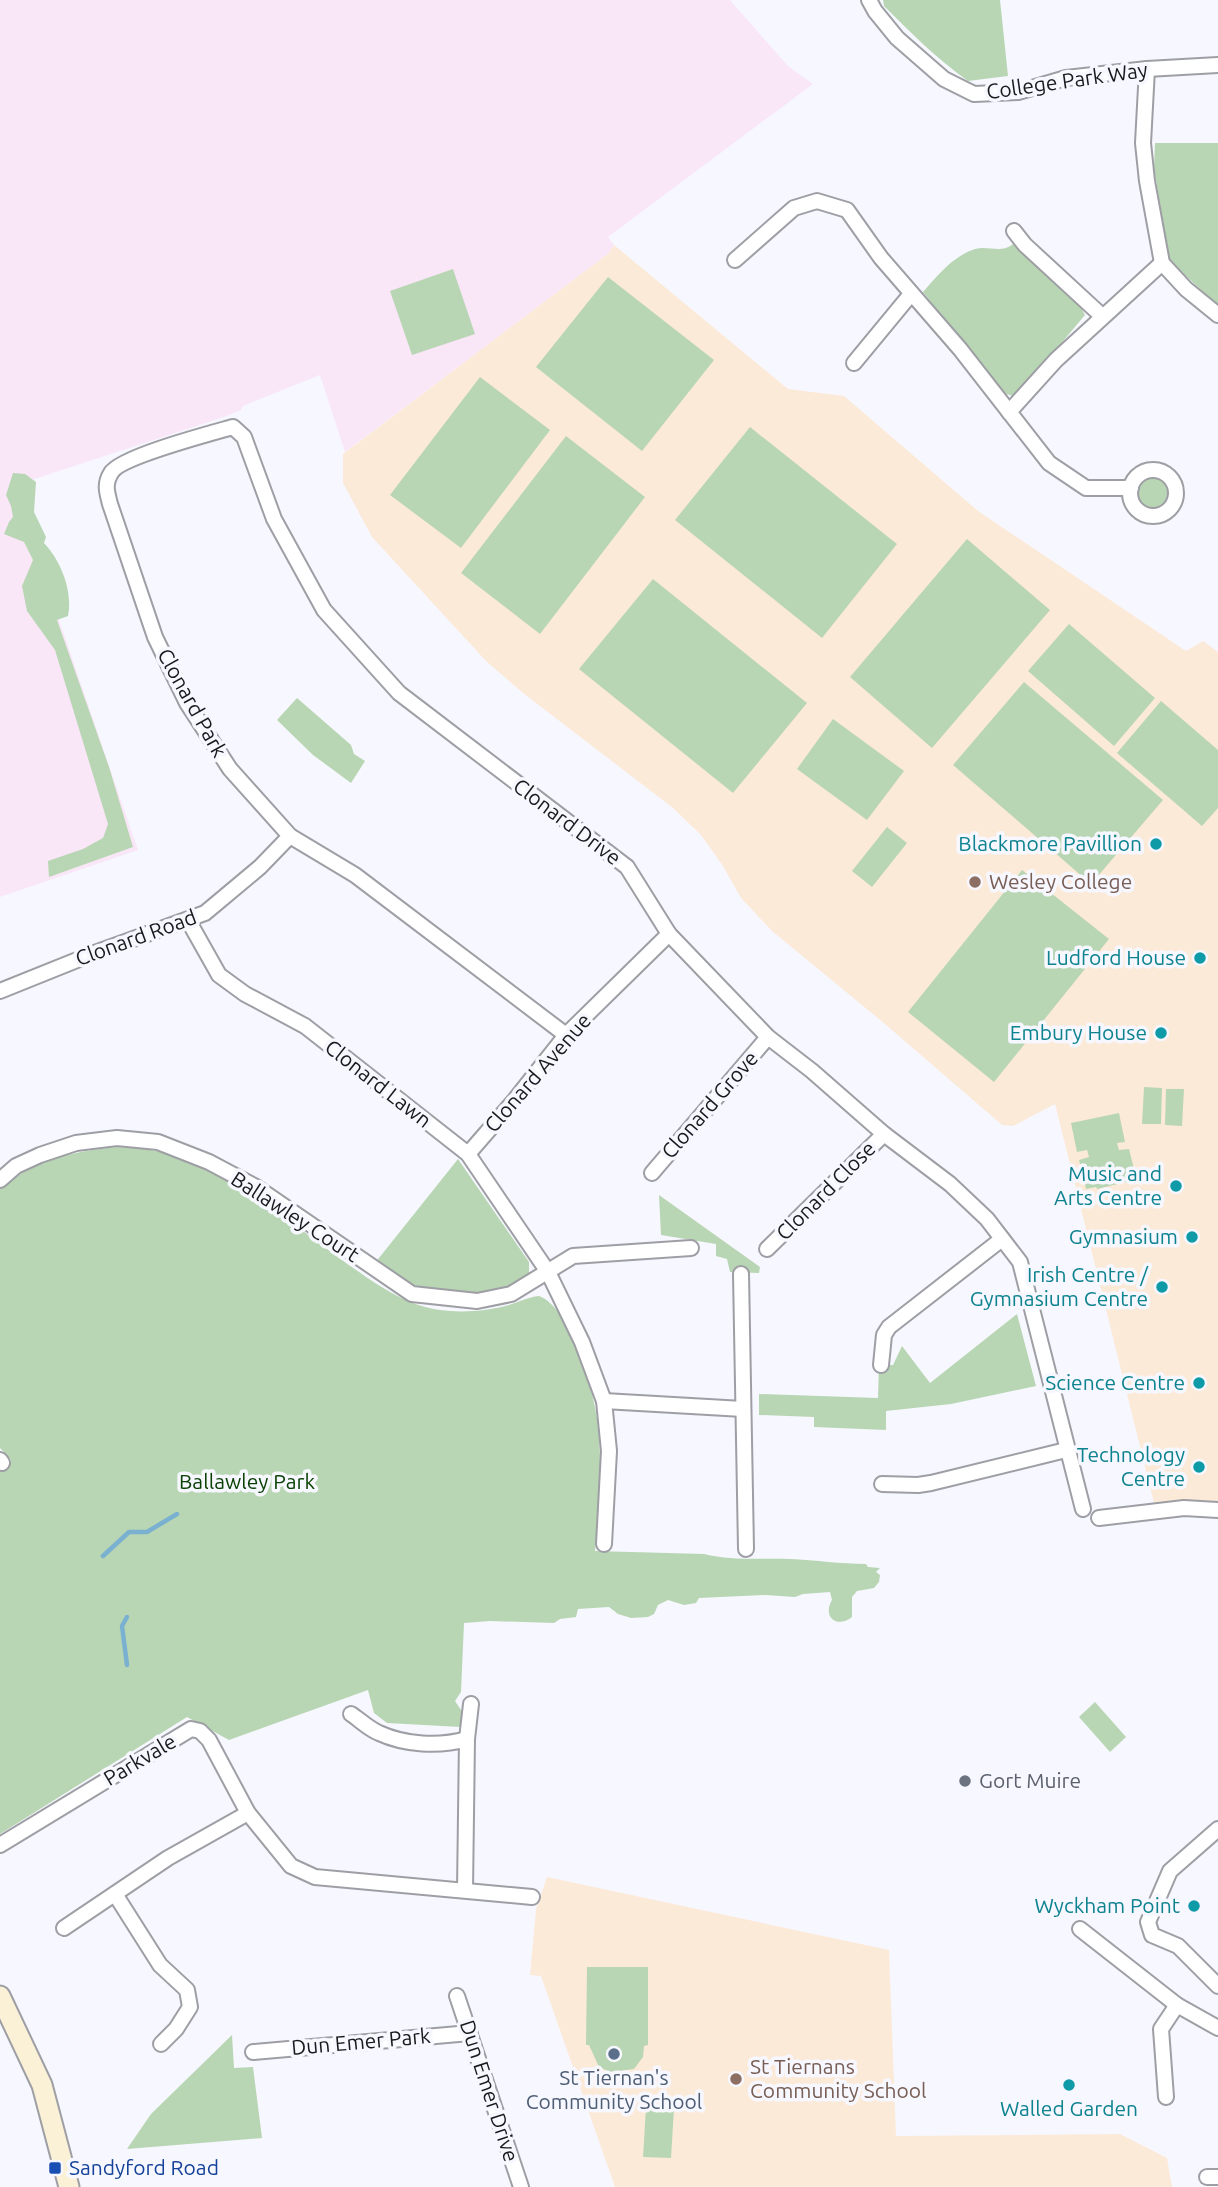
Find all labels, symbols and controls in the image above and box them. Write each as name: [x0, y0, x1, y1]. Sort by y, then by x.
street label: College Park Way: [985, 57, 1149, 103]
street label: Clonard Park: [153, 644, 233, 761]
street label: Clonard Drive: [509, 773, 626, 869]
place label: Blackmore Pavillion: [958, 831, 1142, 855]
marker: Blackmore Pavillion: [1148, 836, 1164, 852]
place label: Wesley College: [989, 869, 1132, 893]
marker: Wesley College: [967, 874, 983, 890]
street label: Clonard Road: [72, 904, 199, 970]
place label: Ludford House: [1046, 945, 1186, 969]
marker: Ludford House: [1192, 950, 1208, 966]
street label: Clonard Avenue: [479, 1008, 595, 1137]
place label: Embury House: [1010, 1020, 1147, 1044]
marker: Embury House: [1153, 1025, 1169, 1041]
street label: Clonard Lawn: [321, 1034, 437, 1132]
street label: Clonard Grove: [656, 1046, 762, 1163]
street label: Clonard Close: [771, 1136, 880, 1245]
place label: Music and Arts Centre: [1054, 1161, 1162, 1209]
street label: Ballawley Court: [227, 1166, 364, 1266]
marker: Music and Arts Centre: [1168, 1178, 1184, 1194]
place label: Gymnasium: [1069, 1224, 1178, 1248]
marker: Gymnasium: [1184, 1229, 1200, 1245]
place label: Irish Centre / Gymnasium Centre: [970, 1262, 1149, 1310]
marker: Irish Centre / Gymnasium Centre: [1154, 1279, 1170, 1295]
place label: Science Centre: [1045, 1370, 1185, 1394]
marker: Science Centre: [1191, 1375, 1207, 1391]
place label: Technology Centre: [1077, 1442, 1185, 1490]
marker: Technology Centre: [1191, 1459, 1207, 1475]
park label: Ballawley Park: [179, 1469, 315, 1493]
street label: Parkvale: [99, 1728, 180, 1790]
place label: Gort Muire: [979, 1768, 1081, 1792]
marker: Gort Muire: [957, 1773, 973, 1789]
place label: Wyckham Point: [1034, 1893, 1180, 1917]
marker: Wyckham Point: [1186, 1898, 1202, 1914]
street label: Dun Emer Drive: [456, 2017, 524, 2165]
street label: Dun Emer Park: [290, 2023, 432, 2059]
marker: St Tiernan's Community School: [606, 2046, 622, 2062]
place label: St Tiernans Community School: [750, 2054, 927, 2102]
place label: St Tiernan's Community School: [526, 2065, 702, 2113]
marker: St Tiernans Community School: [728, 2071, 744, 2087]
marker: Walled Garden: [1061, 2077, 1077, 2093]
place label: Walled Garden: [1000, 2096, 1138, 2120]
place label: Sandyford Road: [69, 2155, 219, 2179]
marker: Sandyford Road: [47, 2160, 63, 2176]

